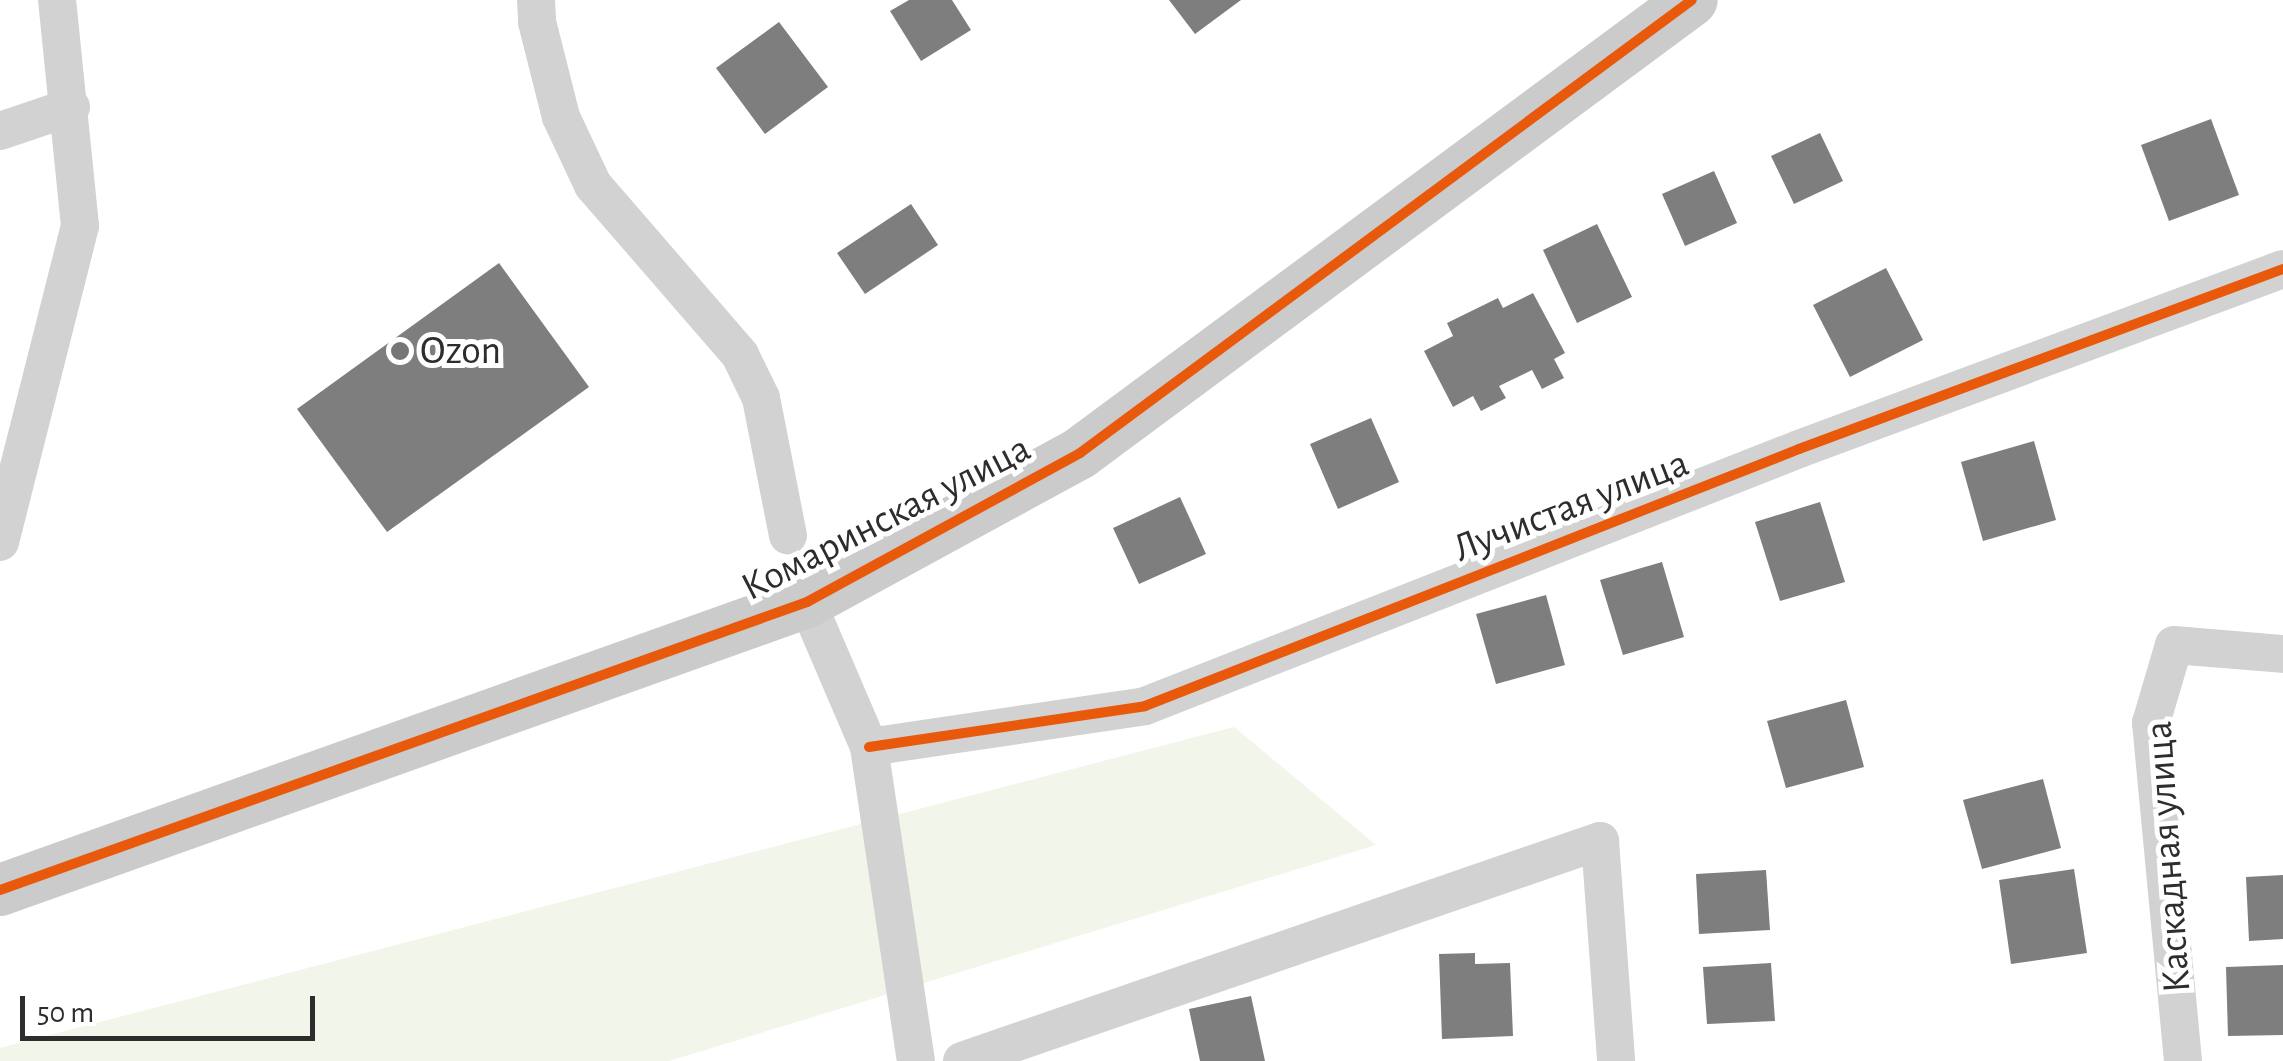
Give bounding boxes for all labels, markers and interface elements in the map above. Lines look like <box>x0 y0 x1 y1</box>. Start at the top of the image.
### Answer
place label: Ozon <box>420 327 501 375</box>
marker: Ozon <box>389 340 411 362</box>
street label: Комаринская улица <box>733 424 1039 612</box>
street label: Лучистая улица <box>1447 439 1695 573</box>
street label: Каскадная улица <box>2135 719 2201 995</box>
scale bar <box>25 976 320 1038</box>
text: 50 m <box>37 998 94 1028</box>

